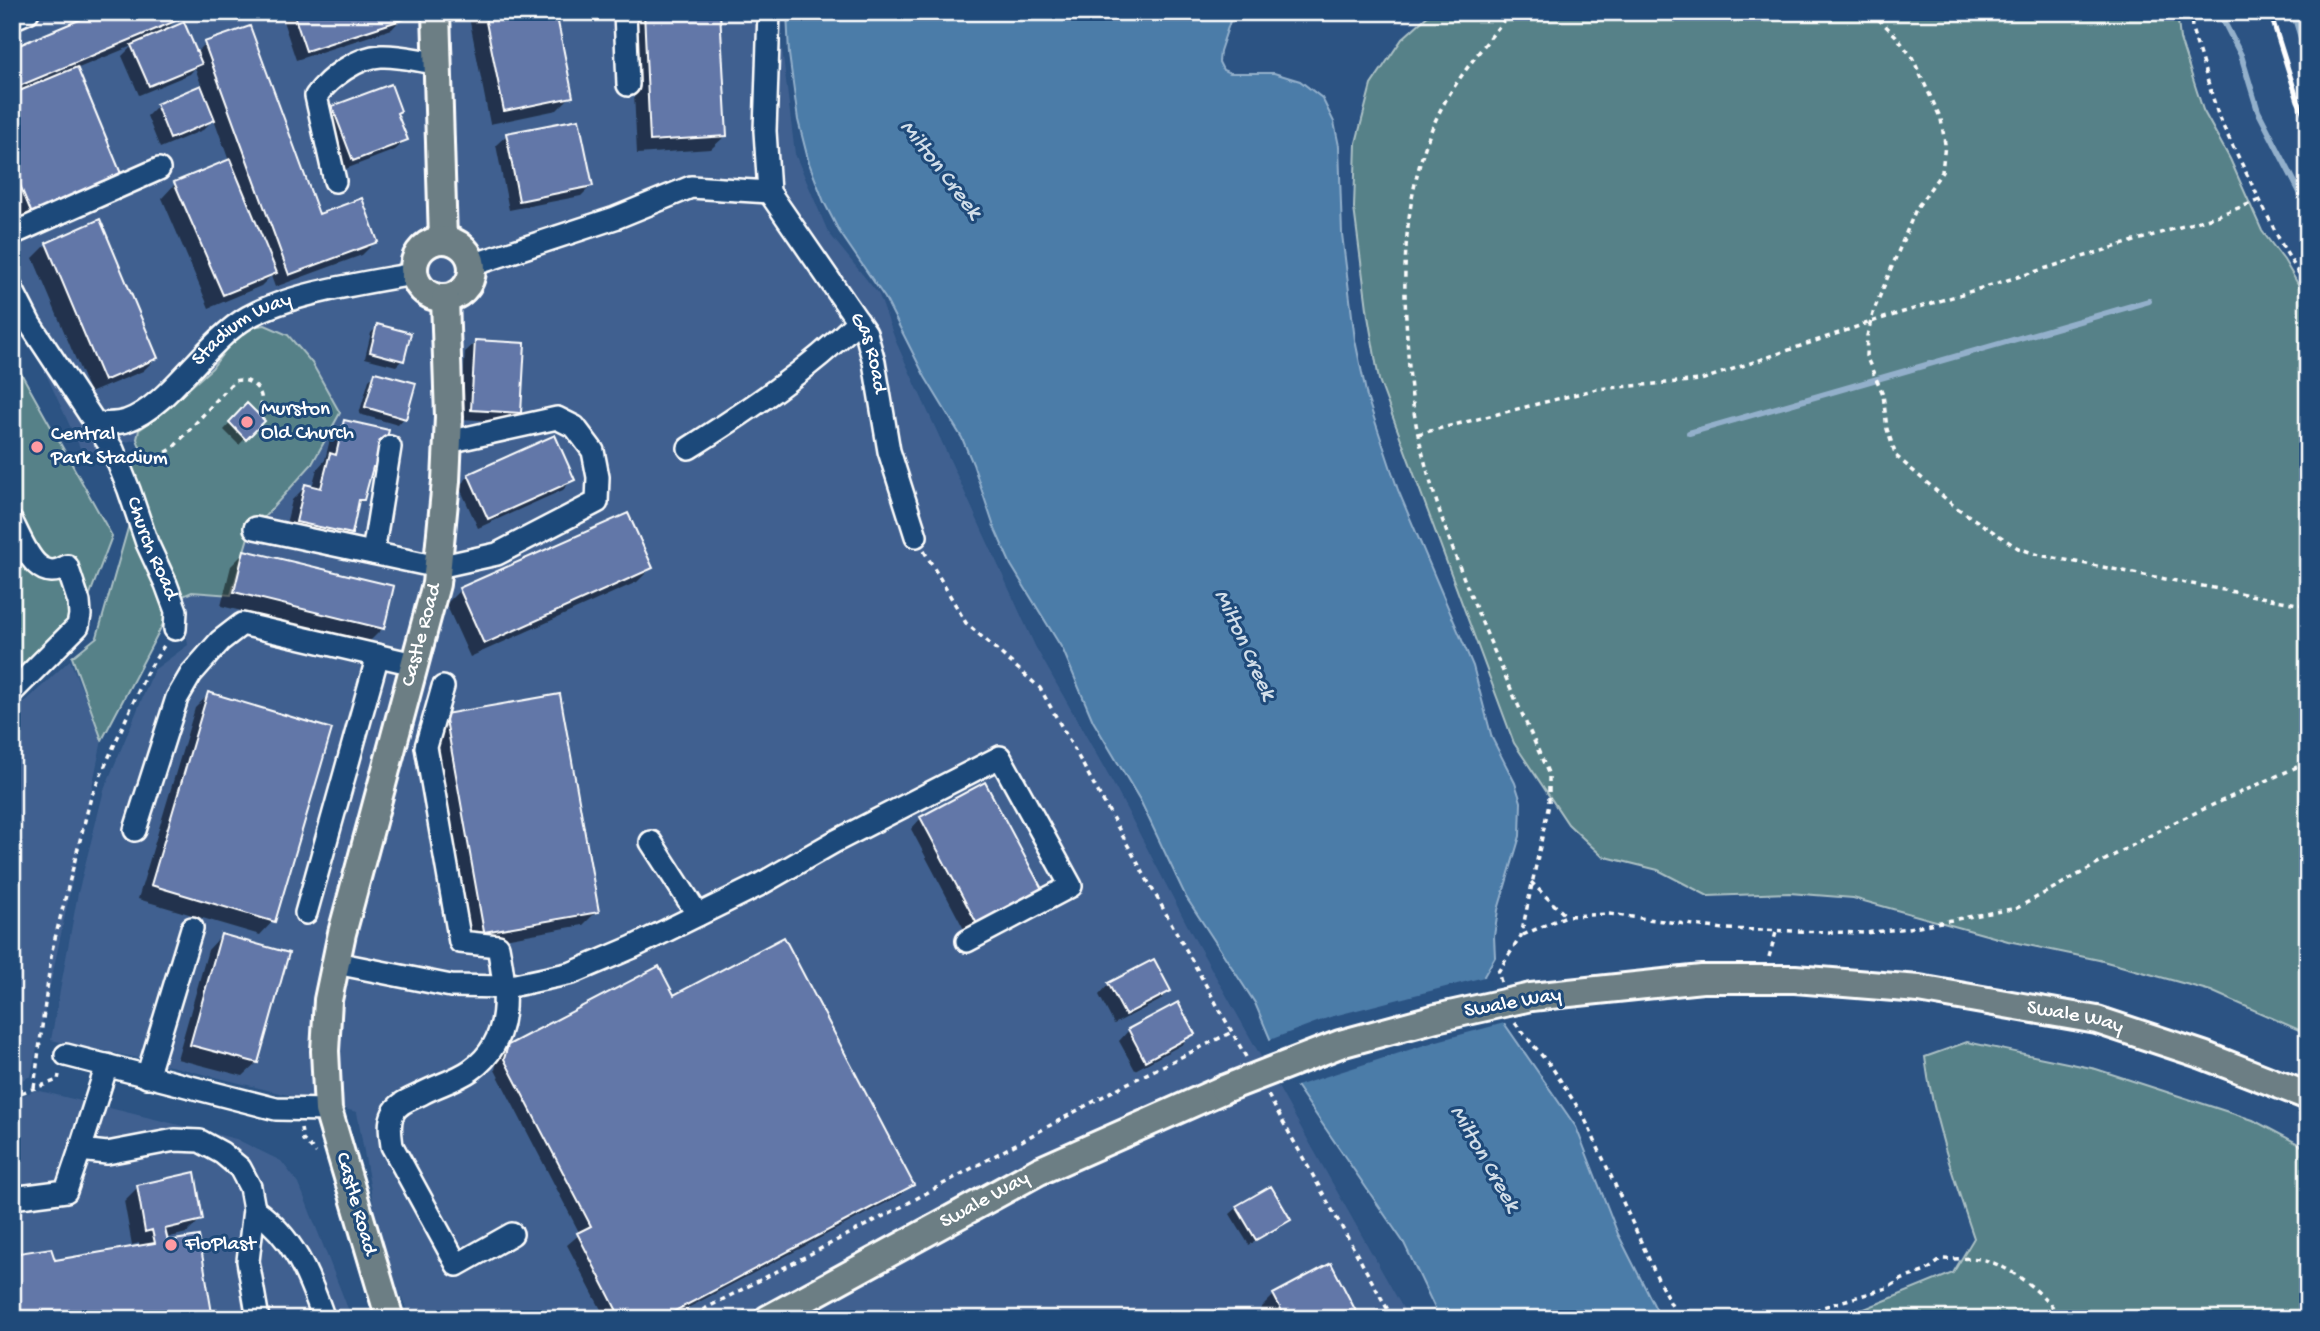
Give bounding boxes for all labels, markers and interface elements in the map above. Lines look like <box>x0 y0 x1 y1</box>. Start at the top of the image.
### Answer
water label: Milton Creek <box>893 115 989 227</box>
street label: Stadium Way <box>187 288 295 372</box>
street label: Gas Road <box>843 308 892 397</box>
place label: Murston Old Church <box>261 398 354 447</box>
marker: Murston Old Church <box>239 414 255 430</box>
place label: Central Park Stadium <box>50 423 168 472</box>
marker: Central Park Stadium <box>29 439 45 455</box>
street label: Church Road <box>120 494 184 605</box>
street label: Castle Road <box>396 579 448 690</box>
water label: Milton Creek <box>1207 586 1282 707</box>
street label: Swale Way <box>1463 983 1563 1025</box>
street label: Swale Way <box>2025 995 2127 1040</box>
water label: Milton Creek <box>1443 1101 1527 1219</box>
street label: Castle Road <box>328 1150 382 1260</box>
street label: Swale Way <box>936 1166 1034 1235</box>
place label: FloPlast <box>184 1233 258 1258</box>
marker: FloPlast <box>163 1237 179 1253</box>

